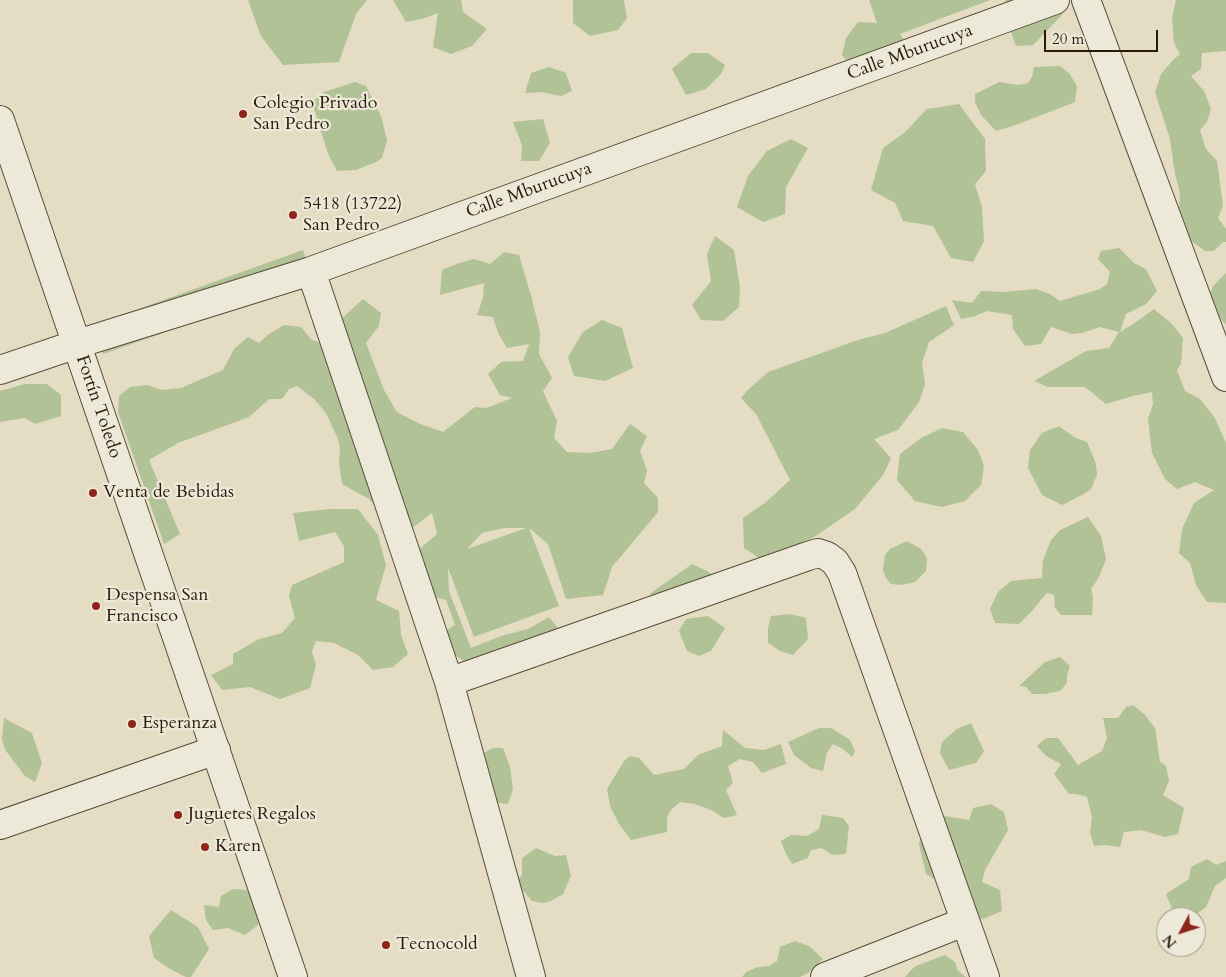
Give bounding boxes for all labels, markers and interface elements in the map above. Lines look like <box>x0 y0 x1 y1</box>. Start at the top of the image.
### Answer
street label: Calle Mburucuya <box>844 20 976 86</box>
scale bar <box>1046 20 1160 52</box>
text: 20 m <box>1052 29 1084 49</box>
place label: Colegio Privado San Pedro <box>253 93 377 136</box>
marker: Colegio Privado San Pedro <box>237 108 249 120</box>
street label: Calle Mburucuya <box>463 158 595 224</box>
place label: 5418 (13722) San Pedro <box>303 194 402 236</box>
marker: 5418 (13722) San Pedro <box>287 209 299 221</box>
street label: Fortín Toledo <box>70 353 126 461</box>
place label: Venta de Bebidas <box>103 482 234 504</box>
marker: Venta de Bebidas <box>87 487 99 499</box>
place label: Despensa San Francisco <box>106 585 208 628</box>
marker: Despensa San Francisco <box>90 600 102 612</box>
place label: Esperanza <box>142 713 217 735</box>
marker: Esperanza <box>126 718 138 730</box>
place label: Juguetes Regalos <box>188 804 316 826</box>
marker: Juguetes Regalos <box>172 809 184 821</box>
place label: Karen <box>215 836 261 858</box>
marker: Karen <box>199 841 211 853</box>
north arrow <box>1156 907 1206 957</box>
text: N <box>1159 931 1181 952</box>
place label: Tecnocold <box>396 934 478 956</box>
marker: Tecnocold <box>380 939 392 951</box>

